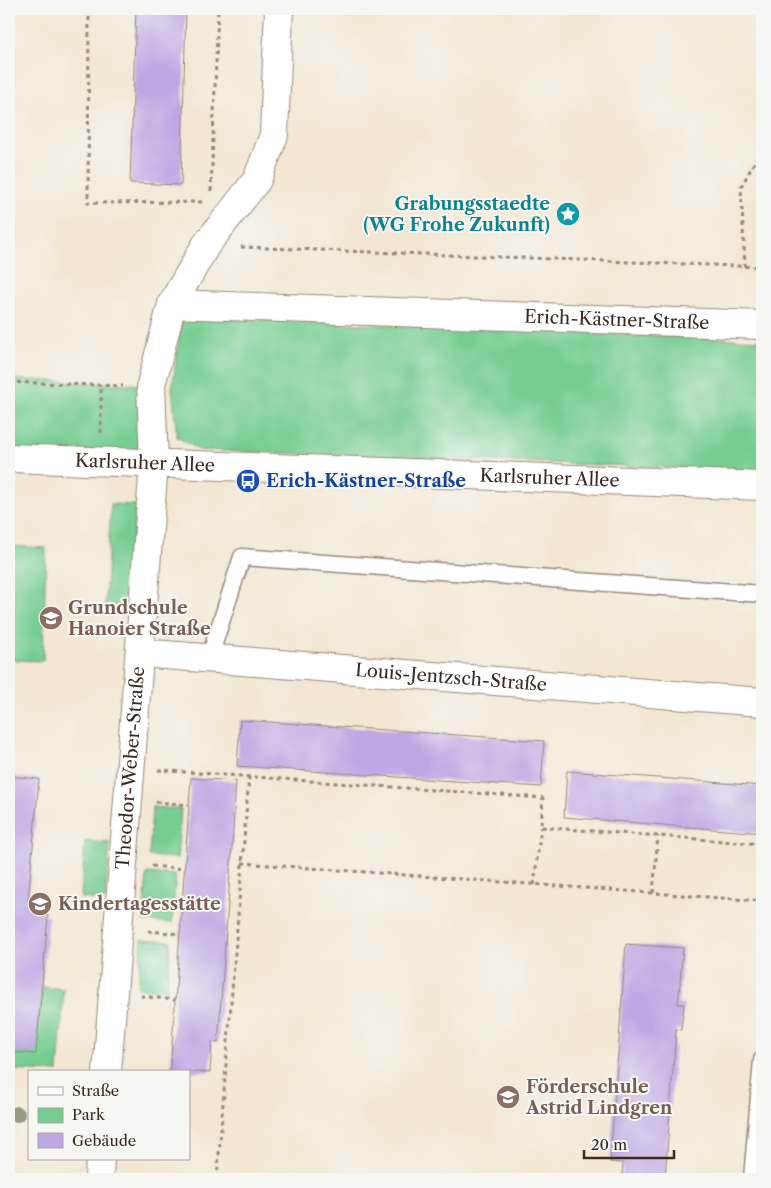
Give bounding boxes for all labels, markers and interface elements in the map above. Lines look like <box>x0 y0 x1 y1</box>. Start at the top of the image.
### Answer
place label: Grabungsstaedte (WG Frohe Zukunft) <box>363 193 550 236</box>
place icon: Grabungsstaedte (WG Frohe Zukunft) <box>555 201 581 227</box>
street label: Erich-Kästner-Straße <box>524 306 710 334</box>
street label: Karlsruher Allee <box>75 449 215 477</box>
street label: Karlsruher Allee <box>479 465 620 492</box>
bus stop icon: Erich-Kästner-Straße <box>235 468 261 494</box>
place label: Erich-Kästner-Straße <box>266 470 466 492</box>
place label: Grundschule Hanoier Straße <box>68 597 211 640</box>
school or university icon: Grundschule Hanoier Straße <box>38 605 64 631</box>
street label: Louis-Jentzsch-Straße <box>354 659 548 696</box>
street label: Theodor-Weber-Straße <box>112 666 149 870</box>
school or university icon: Kindertagesstätte <box>27 891 53 917</box>
place label: Kindertagesstätte <box>58 893 221 915</box>
legend <box>28 1070 190 1160</box>
place label: Förderschule Astrid Lindgren <box>525 1076 673 1119</box>
text: Straße <box>72 1081 119 1100</box>
school or university icon: Förderschule Astrid Lindgren <box>495 1084 521 1110</box>
text: Park <box>72 1105 106 1124</box>
scale bar <box>584 1128 674 1160</box>
text: Gebäude <box>72 1131 136 1150</box>
text: 20 m <box>591 1135 627 1154</box>

